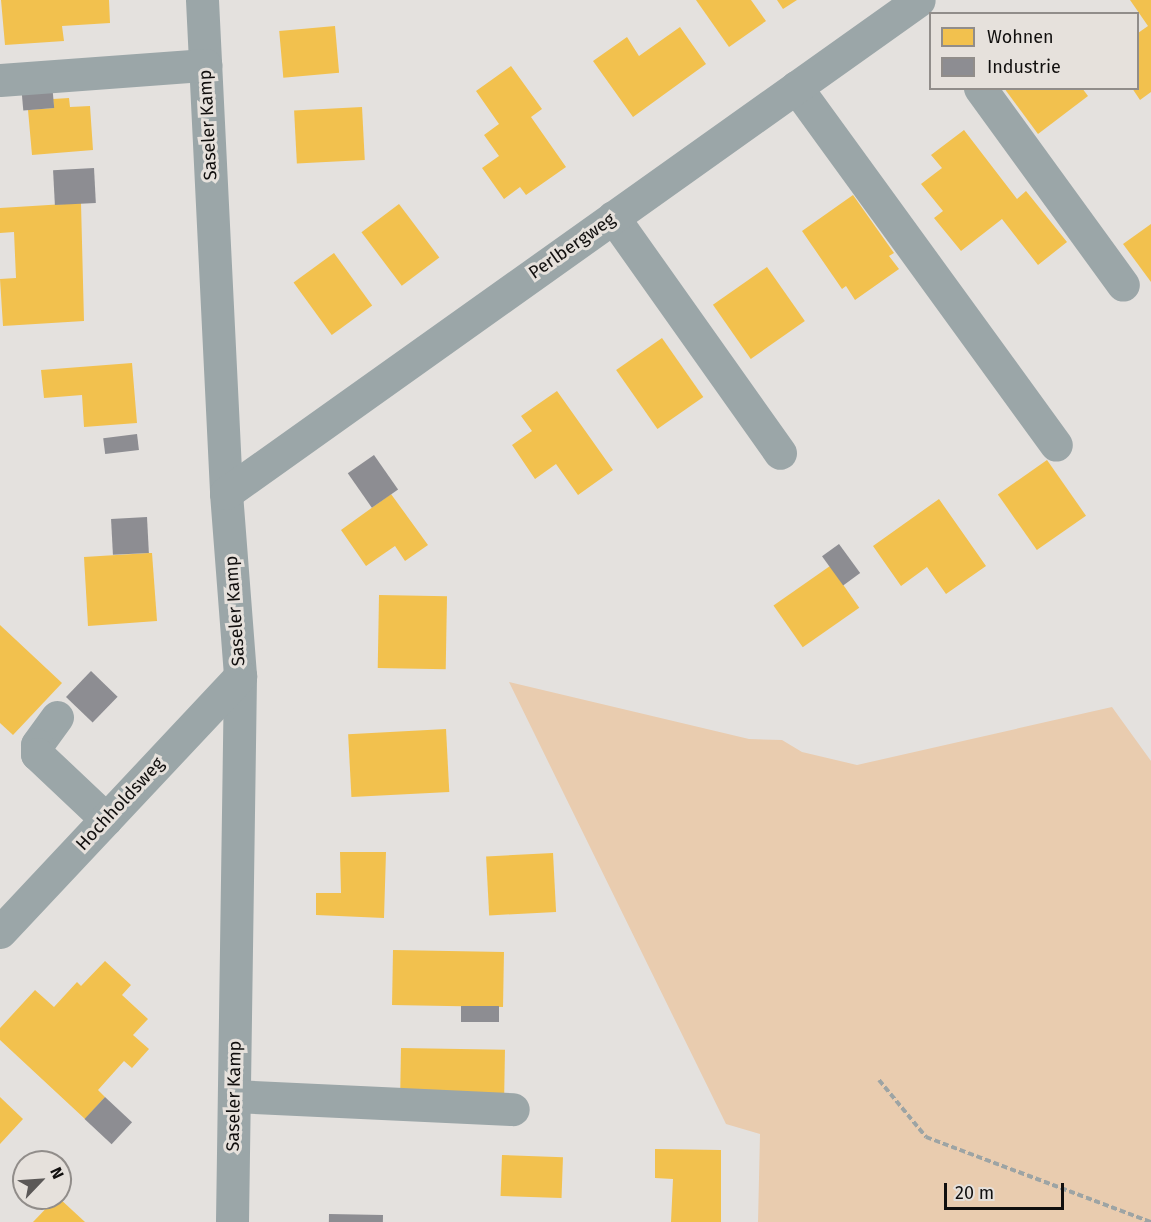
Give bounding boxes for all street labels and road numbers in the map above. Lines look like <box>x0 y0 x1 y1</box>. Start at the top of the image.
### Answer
street label: Saseler Kamp <box>194 69 222 181</box>
street label: Perlbergweg <box>525 208 619 284</box>
street label: Saseler Kamp <box>220 555 250 667</box>
street label: Hochholdsweg <box>71 753 169 855</box>
street label: Saseler Kamp <box>222 1040 246 1152</box>

